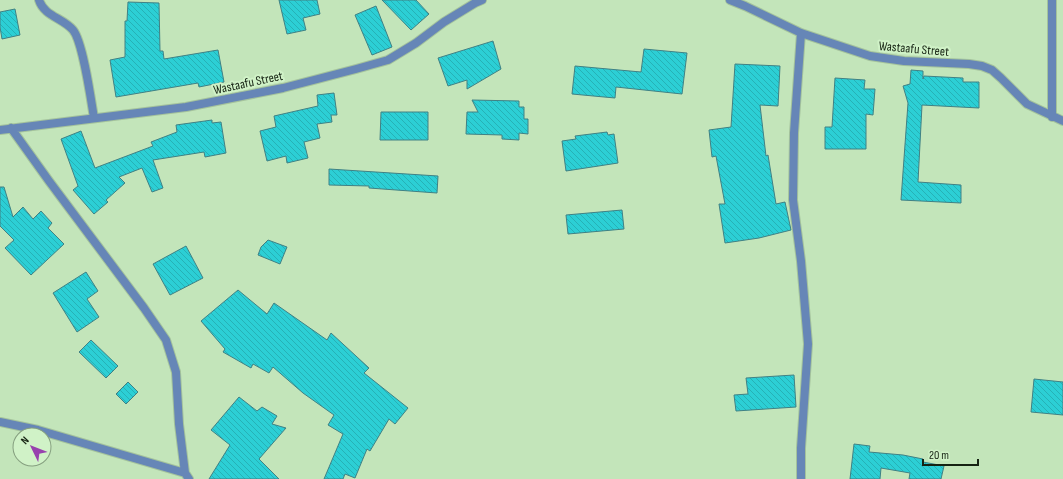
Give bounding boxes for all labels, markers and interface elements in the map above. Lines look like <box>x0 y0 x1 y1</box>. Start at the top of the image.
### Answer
street label: Wastaafu Street <box>878 38 950 60</box>
street label: Wastaafu Street <box>212 68 284 98</box>
north arrow <box>12 427 52 467</box>
text: N <box>18 434 32 447</box>
scale bar <box>923 441 978 467</box>
text: 20 m <box>929 448 949 463</box>

